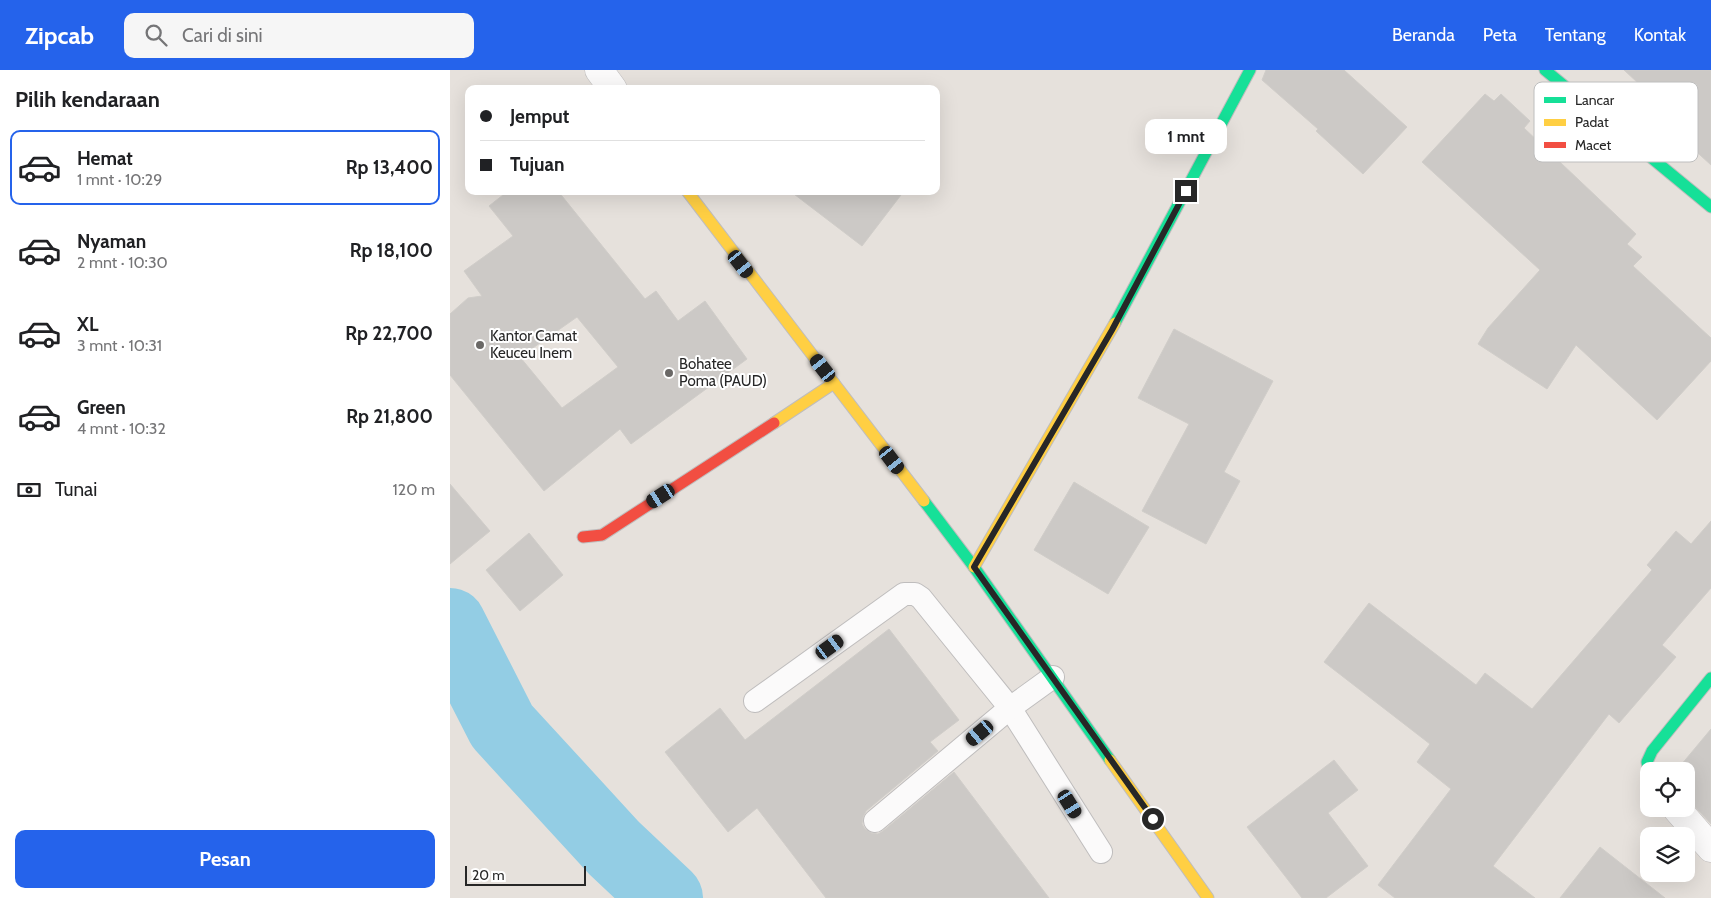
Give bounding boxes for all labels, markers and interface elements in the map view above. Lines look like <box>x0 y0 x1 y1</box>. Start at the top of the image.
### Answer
search box <box>124 13 474 58</box>
text: Zipcab <box>25 21 94 50</box>
icon: search <box>142 21 170 49</box>
text: Cari di sini <box>182 24 263 47</box>
text: Beranda <box>1392 24 1455 46</box>
text: Peta <box>1483 24 1517 46</box>
text: Tentang <box>1545 24 1606 46</box>
text: Kontak <box>1634 24 1686 46</box>
legend <box>1534 82 1698 162</box>
text: Pilih kendaraan <box>15 86 160 113</box>
text: Lancar <box>1575 91 1615 109</box>
text: Jemput <box>510 105 569 128</box>
text: Padat <box>1575 113 1609 131</box>
callout: 1 mnt <box>1145 118 1227 154</box>
text: 1 mnt <box>1167 127 1205 146</box>
text: Macet <box>1575 136 1611 154</box>
icon: car <box>17 145 62 190</box>
text: Hemat <box>77 147 133 170</box>
text: Tujuan <box>510 153 564 176</box>
text: Rp 13,400 <box>346 156 433 179</box>
text: 1 mnt · 10:29 <box>77 170 162 189</box>
route end <box>1175 180 1197 202</box>
icon: car <box>17 228 62 273</box>
text: Nyaman <box>77 230 146 253</box>
text: Rp 18,100 <box>350 239 433 262</box>
car <box>725 248 756 280</box>
text: 2 mnt · 10:30 <box>77 253 168 272</box>
icon: car <box>17 311 62 356</box>
text: XL <box>77 313 98 336</box>
text: Rp 22,700 <box>345 322 433 345</box>
place label: Kantor Camat Keuceu Inem <box>490 327 577 362</box>
text: 3 mnt · 10:31 <box>77 336 162 355</box>
marker: Kantor Camat Keuceu Inem <box>474 339 486 351</box>
car <box>807 352 838 384</box>
place label: Bohatee Poma (PAUD) <box>679 355 767 390</box>
marker: Bohatee Poma (PAUD) <box>663 367 675 379</box>
icon: car <box>17 394 62 439</box>
text: Green <box>77 396 126 419</box>
text: Rp 21,800 <box>346 405 433 428</box>
text: 4 mnt · 10:32 <box>77 419 166 438</box>
car <box>876 444 907 476</box>
icon: cash <box>15 476 43 504</box>
text: Tunai <box>55 478 97 501</box>
text: 120 m <box>393 480 435 499</box>
car <box>644 482 677 510</box>
car <box>813 632 846 662</box>
car <box>963 718 996 748</box>
map controls <box>1640 762 1695 882</box>
button: locate <box>1640 762 1695 817</box>
car <box>1055 787 1084 821</box>
route start <box>1142 808 1164 830</box>
button: layers <box>1640 827 1695 882</box>
button: Pesan <box>15 830 435 888</box>
scale bar <box>465 863 586 886</box>
text: 20 m <box>472 866 505 884</box>

